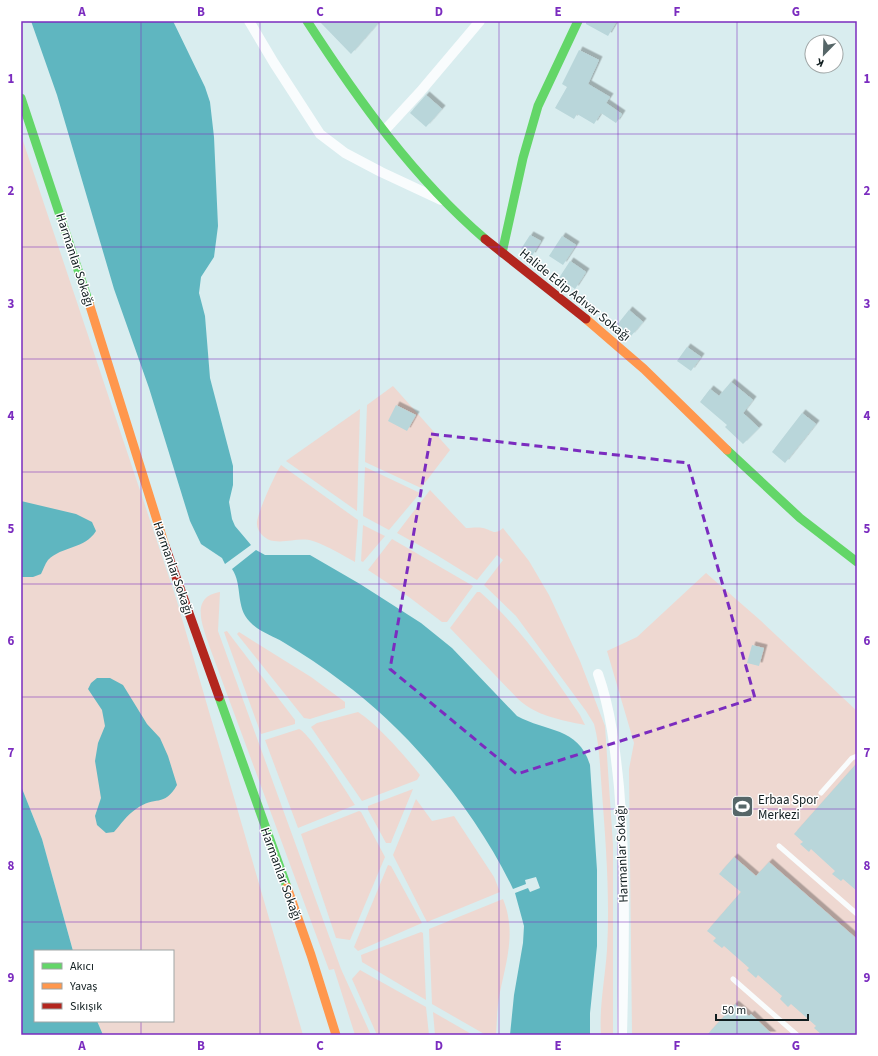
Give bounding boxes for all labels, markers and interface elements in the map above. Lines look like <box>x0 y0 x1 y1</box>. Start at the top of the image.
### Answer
text: A <box>77 3 86 21</box>
text: B <box>197 3 205 21</box>
text: C <box>316 3 324 21</box>
text: D <box>435 3 443 21</box>
text: E <box>554 3 562 21</box>
text: F <box>674 3 681 21</box>
text: G <box>792 3 800 21</box>
north arrow <box>804 34 844 74</box>
text: K <box>814 54 826 71</box>
text: 1 <box>8 70 15 88</box>
text: 1 <box>864 70 871 88</box>
text: 2 <box>8 182 15 200</box>
text: 2 <box>864 182 871 200</box>
street label: Harmanlar Sokağı <box>51 211 99 309</box>
street label: Halide Edip Adıvar Sokağı <box>516 244 634 346</box>
text: 3 <box>8 295 15 313</box>
text: 3 <box>864 295 871 313</box>
text: 4 <box>8 407 15 425</box>
text: 4 <box>864 407 871 425</box>
street label: Harmanlar Sokağı <box>149 519 197 617</box>
text: 5 <box>8 520 15 538</box>
text: 5 <box>864 520 871 538</box>
text: 6 <box>8 632 15 650</box>
text: 6 <box>864 632 871 650</box>
text: 7 <box>8 744 15 762</box>
text: 7 <box>864 744 871 762</box>
place label: Erbaa Spor Merkezi <box>758 791 818 824</box>
sports icon: Erbaa Spor Merkezi <box>730 794 756 820</box>
street label: Harmanlar Sokağı <box>611 805 633 903</box>
street label: Harmanlar Sokağı <box>256 825 306 923</box>
text: 8 <box>8 857 15 875</box>
text: 8 <box>864 857 871 875</box>
legend <box>34 950 174 1022</box>
text: Akıcı <box>70 958 94 975</box>
text: 9 <box>8 969 15 987</box>
text: 9 <box>864 969 871 987</box>
text: Yavaş <box>69 978 97 995</box>
scale bar <box>716 996 808 1022</box>
text: Sıkışık <box>70 998 102 1015</box>
text: 50 m <box>722 1002 746 1019</box>
text: A <box>77 1037 86 1055</box>
text: B <box>197 1037 205 1055</box>
text: C <box>316 1037 324 1055</box>
text: D <box>435 1037 443 1055</box>
text: E <box>554 1037 562 1055</box>
text: F <box>674 1037 681 1055</box>
text: G <box>792 1037 800 1055</box>

